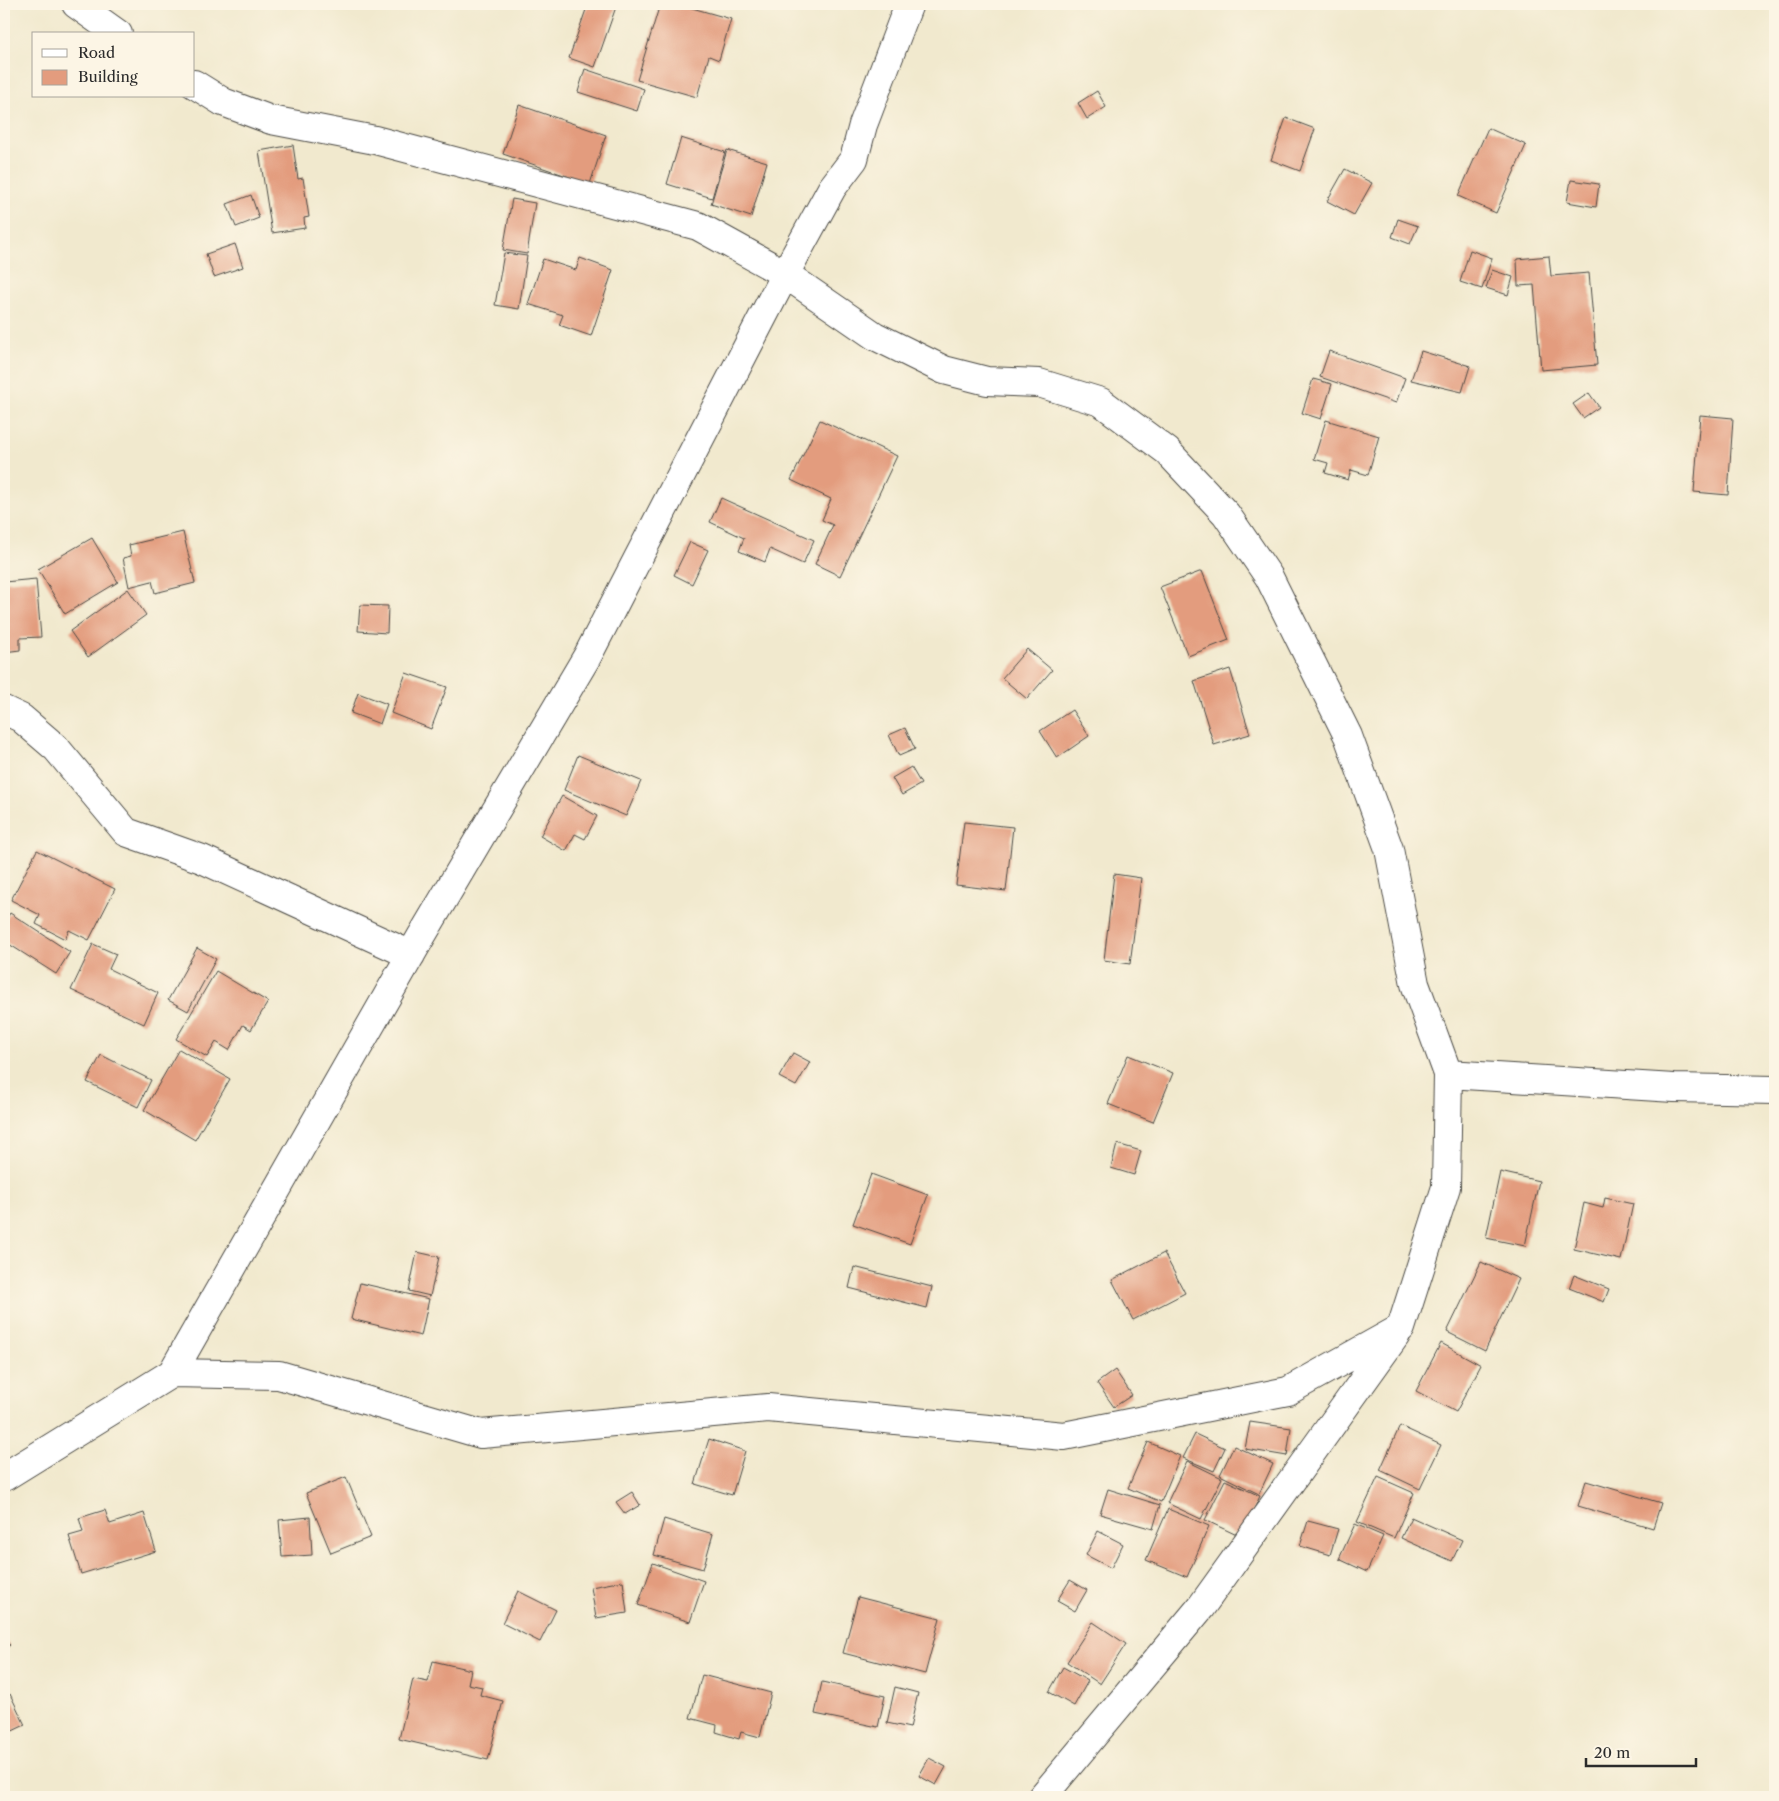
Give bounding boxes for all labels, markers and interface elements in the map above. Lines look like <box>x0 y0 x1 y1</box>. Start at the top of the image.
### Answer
legend <box>32 32 195 98</box>
text: Road <box>78 43 115 62</box>
text: Building <box>78 67 138 86</box>
scale bar <box>1586 1736 1696 1768</box>
text: 20 m <box>1594 1743 1630 1762</box>

